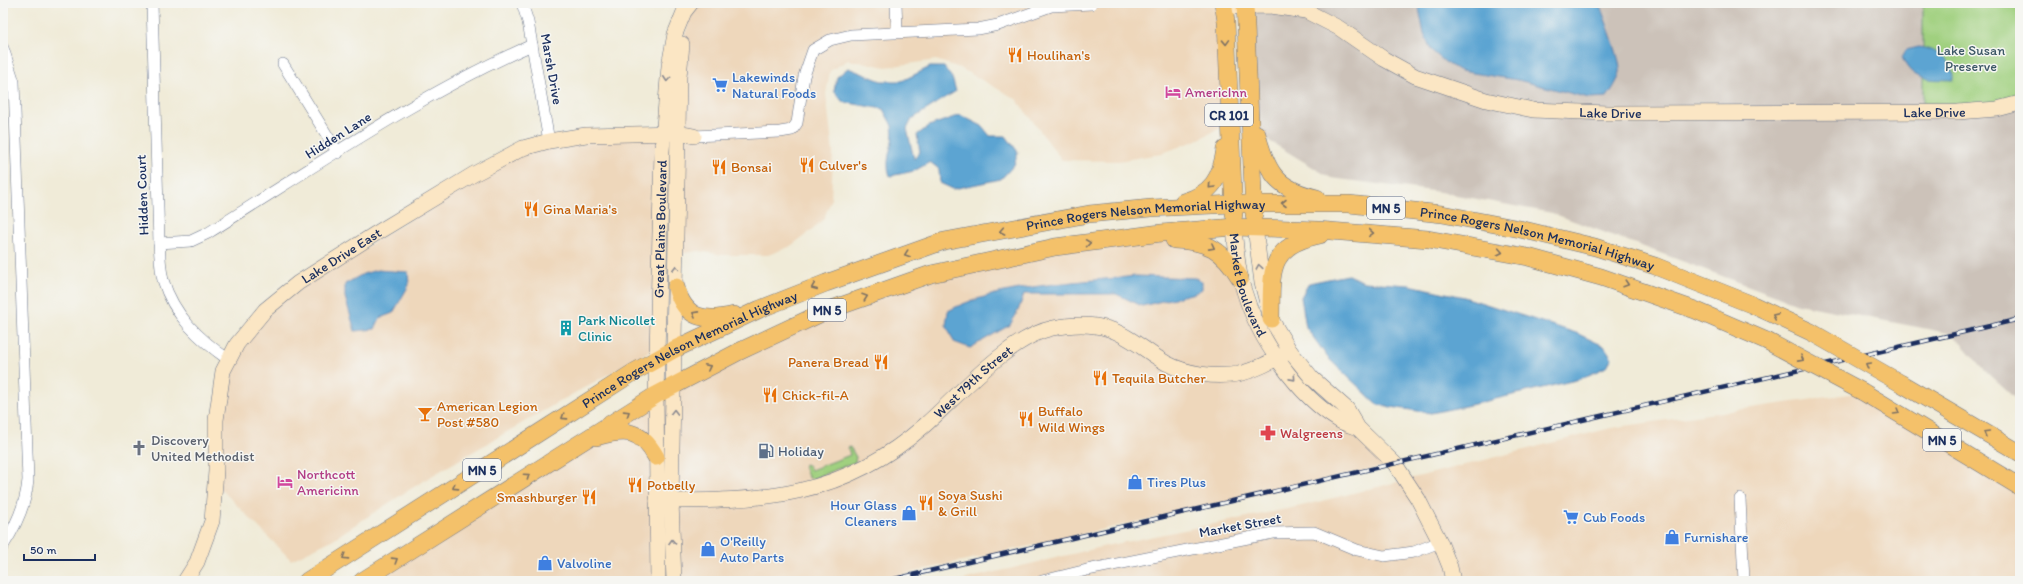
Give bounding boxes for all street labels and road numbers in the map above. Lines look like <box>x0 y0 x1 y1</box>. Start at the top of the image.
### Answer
street label: Marsh Drive <box>537 32 566 106</box>
street label: Lake Drive <box>1903 103 1967 121</box>
road number: CR 101 <box>1205 104 1253 126</box>
street label: Lake Drive <box>1579 104 1642 122</box>
street label: Hidden Lane <box>302 108 375 163</box>
street label: Hidden Court <box>133 154 152 236</box>
street label: Great Plains Boulevard <box>650 159 671 298</box>
street label: Prince Rogers Nelson Memorial Highway <box>1025 196 1266 235</box>
road number: MN 5 <box>1367 197 1405 219</box>
street label: Prince Rogers Nelson Memorial Highway <box>1419 204 1657 274</box>
street label: Lake Drive East <box>298 224 384 288</box>
street label: Market Boulevard <box>1226 232 1270 340</box>
street label: Prince Rogers Nelson Memorial Highway <box>579 287 800 412</box>
road number: MN 5 <box>808 299 846 321</box>
street label: West 79th Street <box>930 342 1016 422</box>
road number: MN 5 <box>1923 429 1961 451</box>
road number: MN 5 <box>463 459 501 481</box>
street label: Market Street <box>1198 510 1283 541</box>

